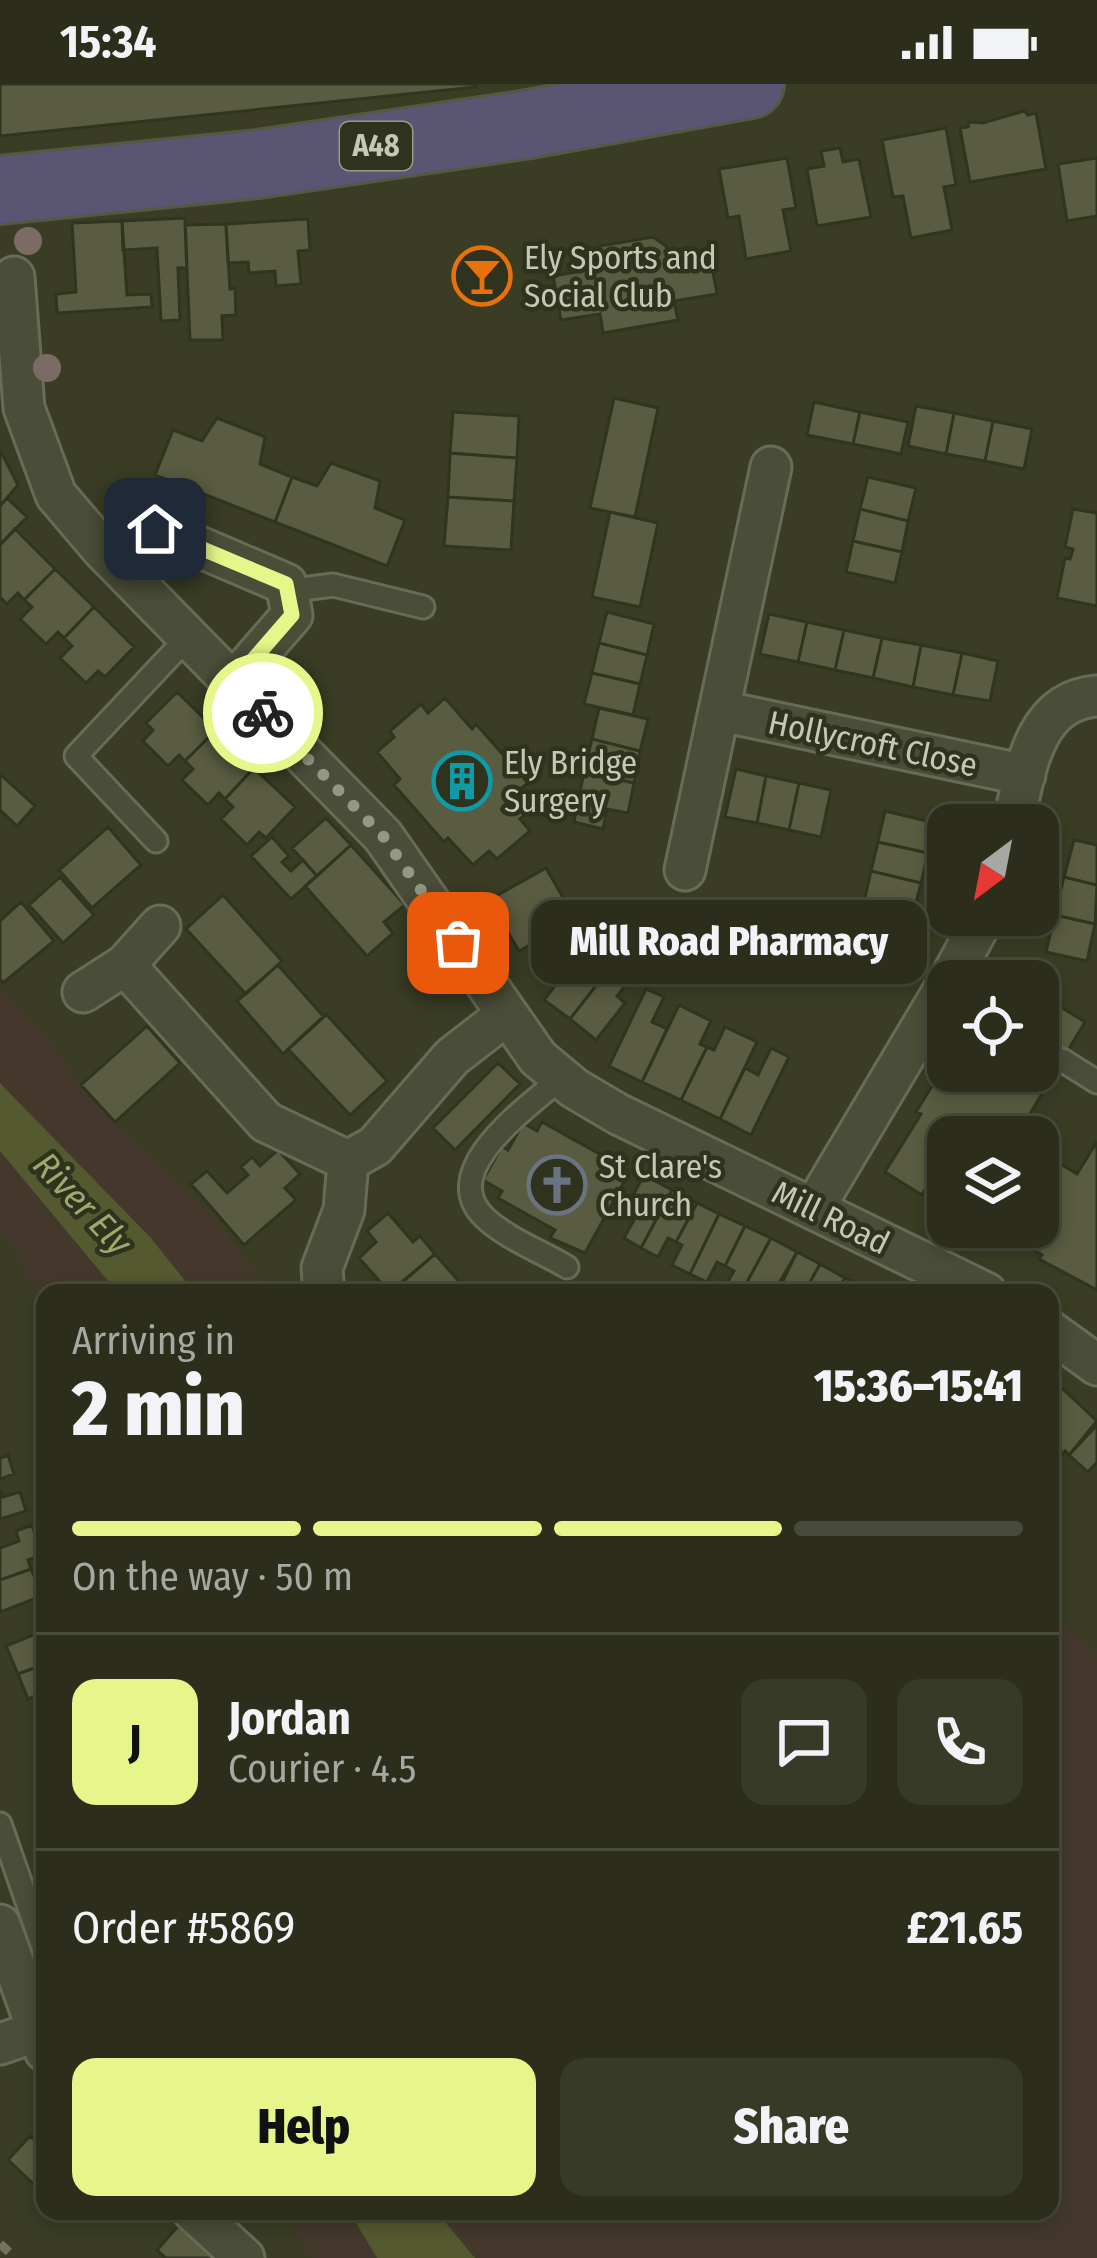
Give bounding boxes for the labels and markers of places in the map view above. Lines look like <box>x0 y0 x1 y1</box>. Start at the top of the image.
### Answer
place label: Ely Sports and Social Club <box>524 238 717 316</box>
bar icon: Ely Sports and Social Club <box>451 245 513 307</box>
pin <box>104 478 206 580</box>
place label: Ely Bridge Surgery <box>504 743 637 821</box>
building icon: Ely Bridge Surgery <box>431 750 493 812</box>
pin <box>407 892 509 994</box>
callout: Mill Road Pharmacy <box>530 901 926 985</box>
place label: St Clare's Church <box>599 1147 722 1225</box>
church icon: St Clare's Church <box>526 1154 588 1216</box>

